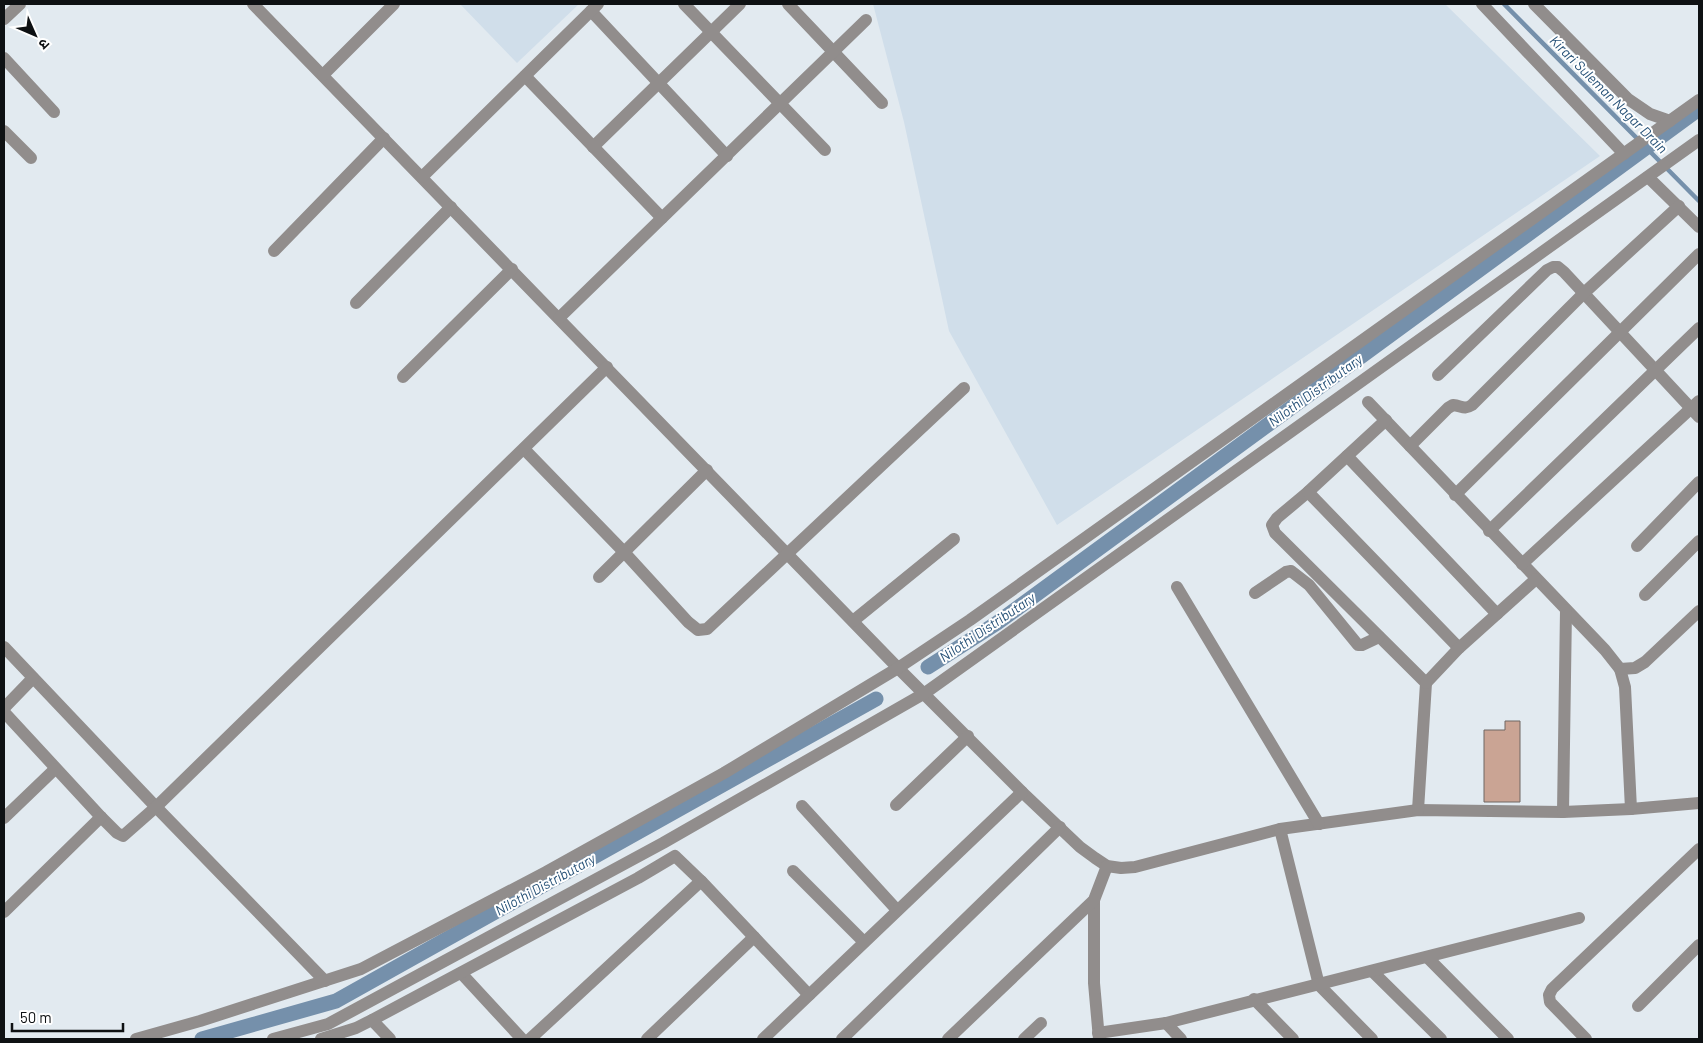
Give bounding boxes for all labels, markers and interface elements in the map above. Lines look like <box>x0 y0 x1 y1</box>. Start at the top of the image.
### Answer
north arrow <box>10 10 60 60</box>
water label: Kirari Suleman Nagar Drain <box>1547 32 1671 156</box>
text: उ <box>35 36 53 54</box>
water label: Nilothi Distributary <box>1265 350 1366 430</box>
water label: Nilothi Distributary <box>936 588 1039 665</box>
water label: Nilothi Distributary <box>492 849 599 919</box>
scale bar <box>12 1000 124 1032</box>
text: 50 m <box>20 1008 52 1026</box>

